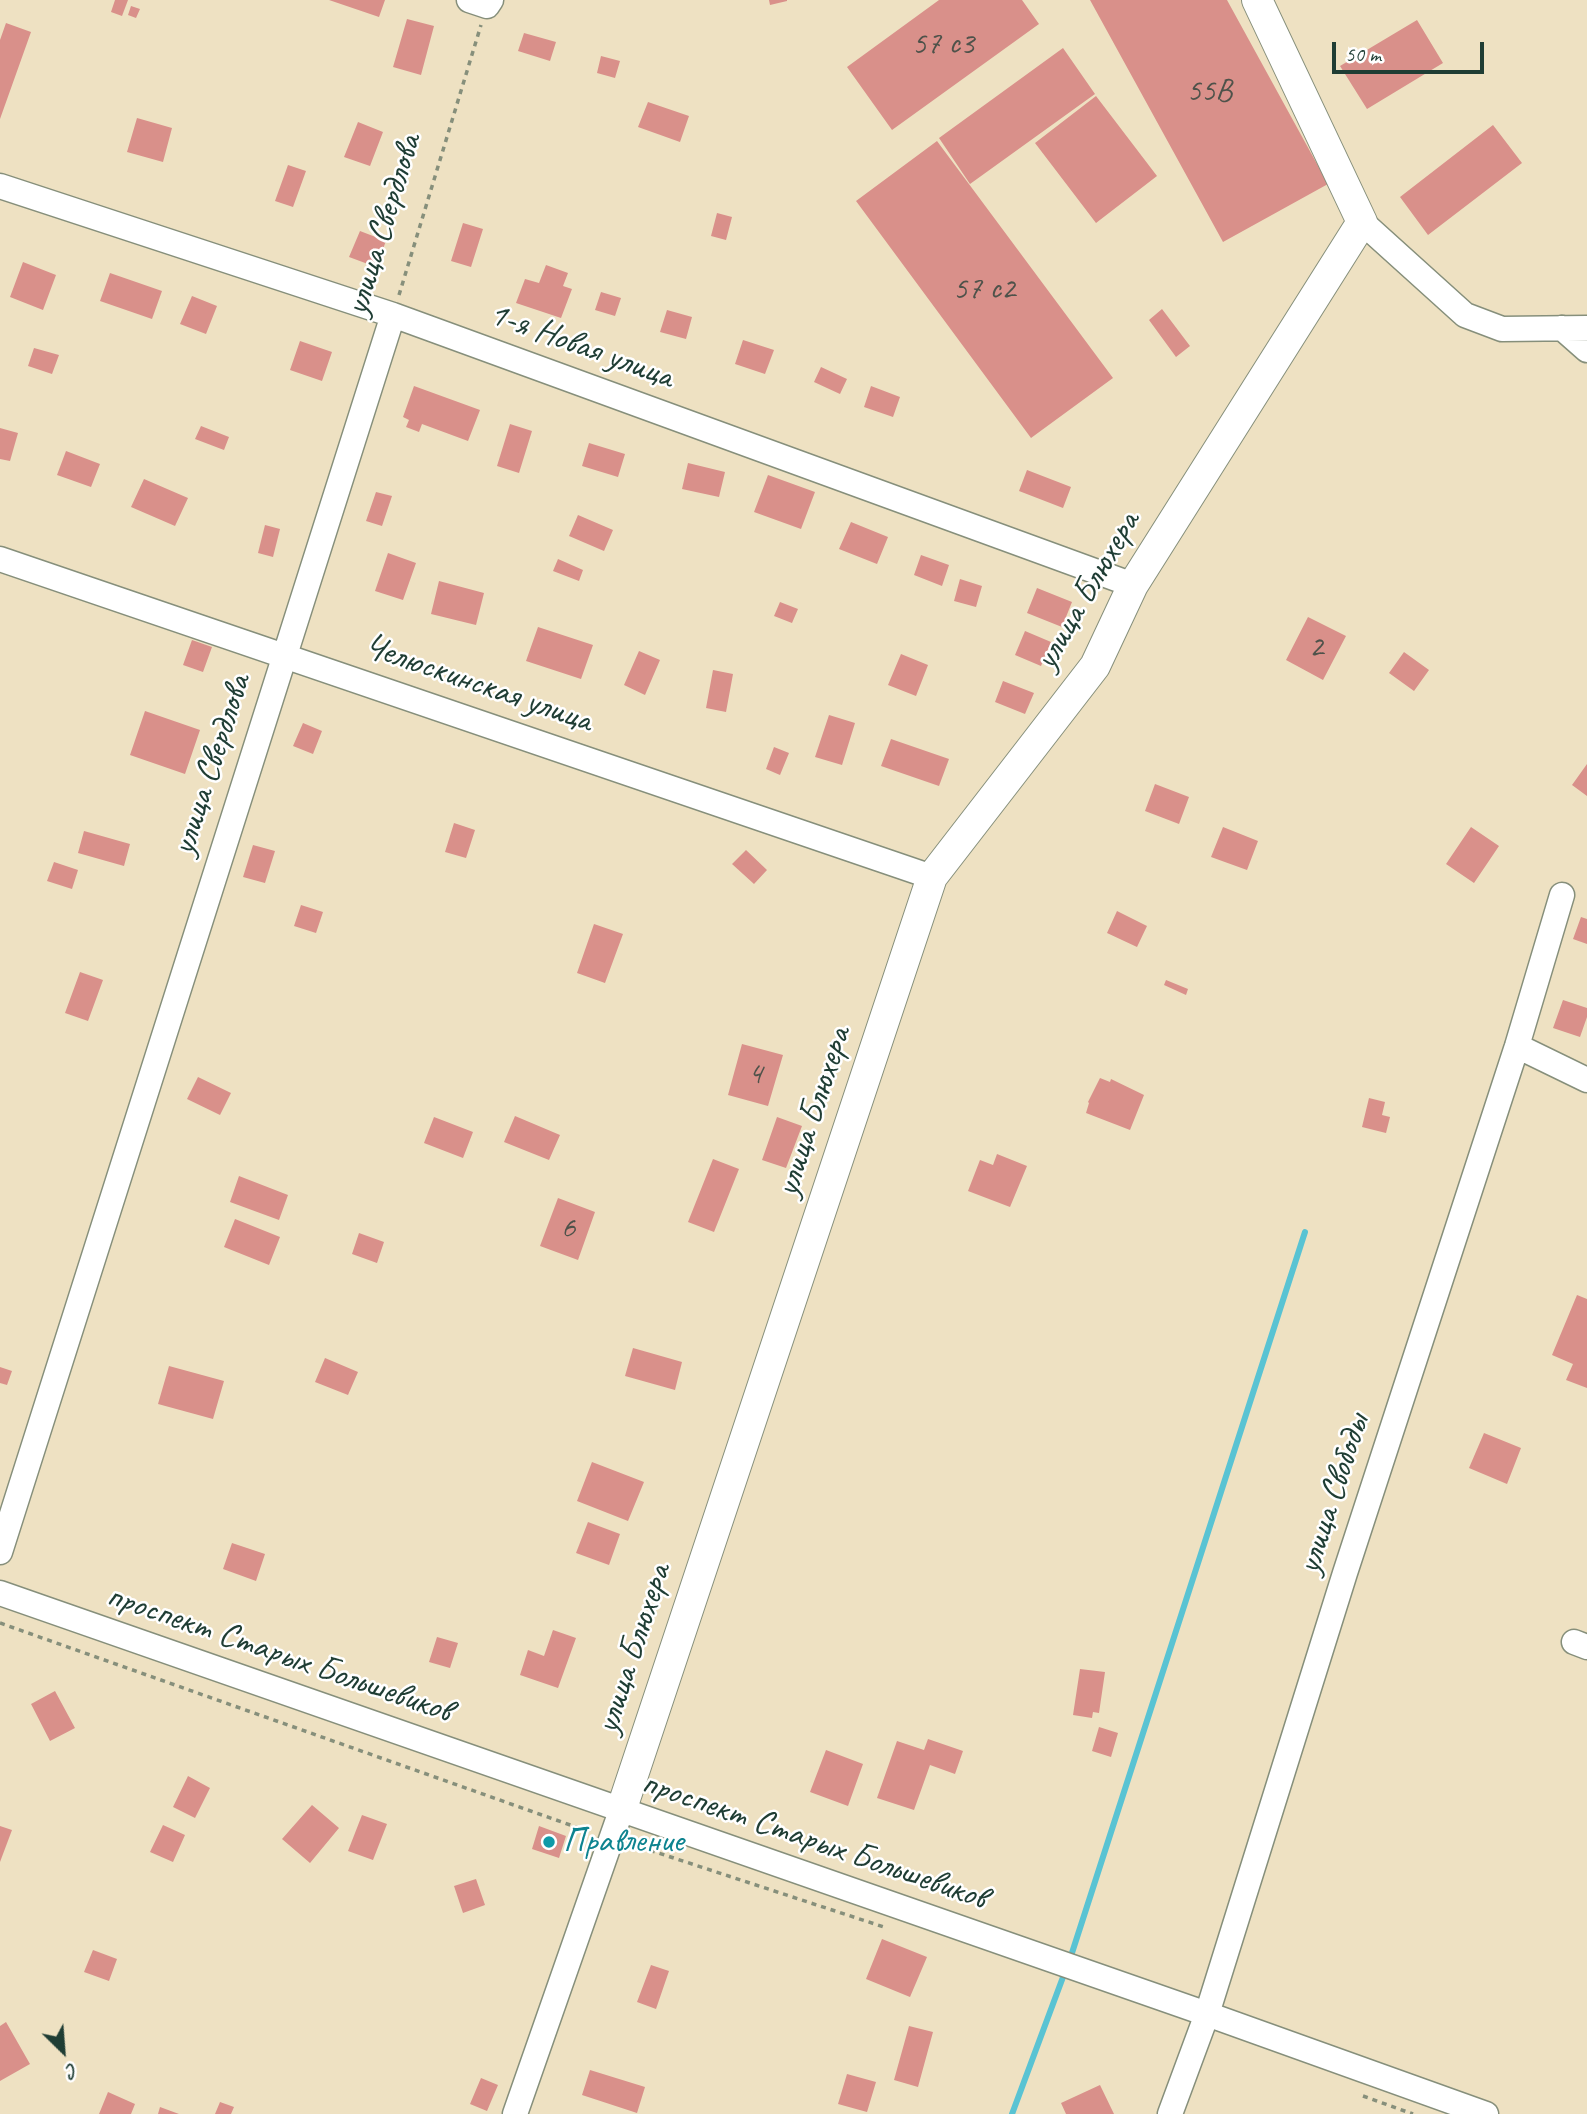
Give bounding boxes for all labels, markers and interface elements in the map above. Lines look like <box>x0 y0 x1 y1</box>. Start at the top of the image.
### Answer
house number: 57 с3 <box>912 26 974 64</box>
scale bar <box>1335 28 1487 72</box>
text: 50 m <box>1345 41 1381 67</box>
house number: 55В <box>1186 73 1232 111</box>
street label: улица Свердлова <box>337 129 431 321</box>
house number: 57 с2 <box>953 271 1015 309</box>
street label: 1-я Новая улица <box>483 293 679 399</box>
street label: улица Блюхера <box>1026 505 1150 677</box>
street label: Челюскинская улица <box>359 625 597 743</box>
house number: 2 <box>1309 629 1323 667</box>
street label: улица Свердлова <box>163 670 261 860</box>
street label: улица Блюхера <box>767 1022 861 1202</box>
house number: 4 <box>748 1056 762 1094</box>
house number: 6 <box>561 1210 575 1248</box>
street label: улица Свободы <box>1288 1409 1380 1579</box>
street label: улица Блюхера <box>587 1559 681 1739</box>
street label: проспект Старых Большевиков <box>101 1575 457 1733</box>
street label: проспект Старых Большевиков <box>636 1762 992 1920</box>
place label: Правление <box>563 1821 684 1863</box>
marker: Правление <box>541 1834 557 1850</box>
north arrow <box>28 2016 98 2086</box>
text: С <box>63 2057 81 2083</box>

